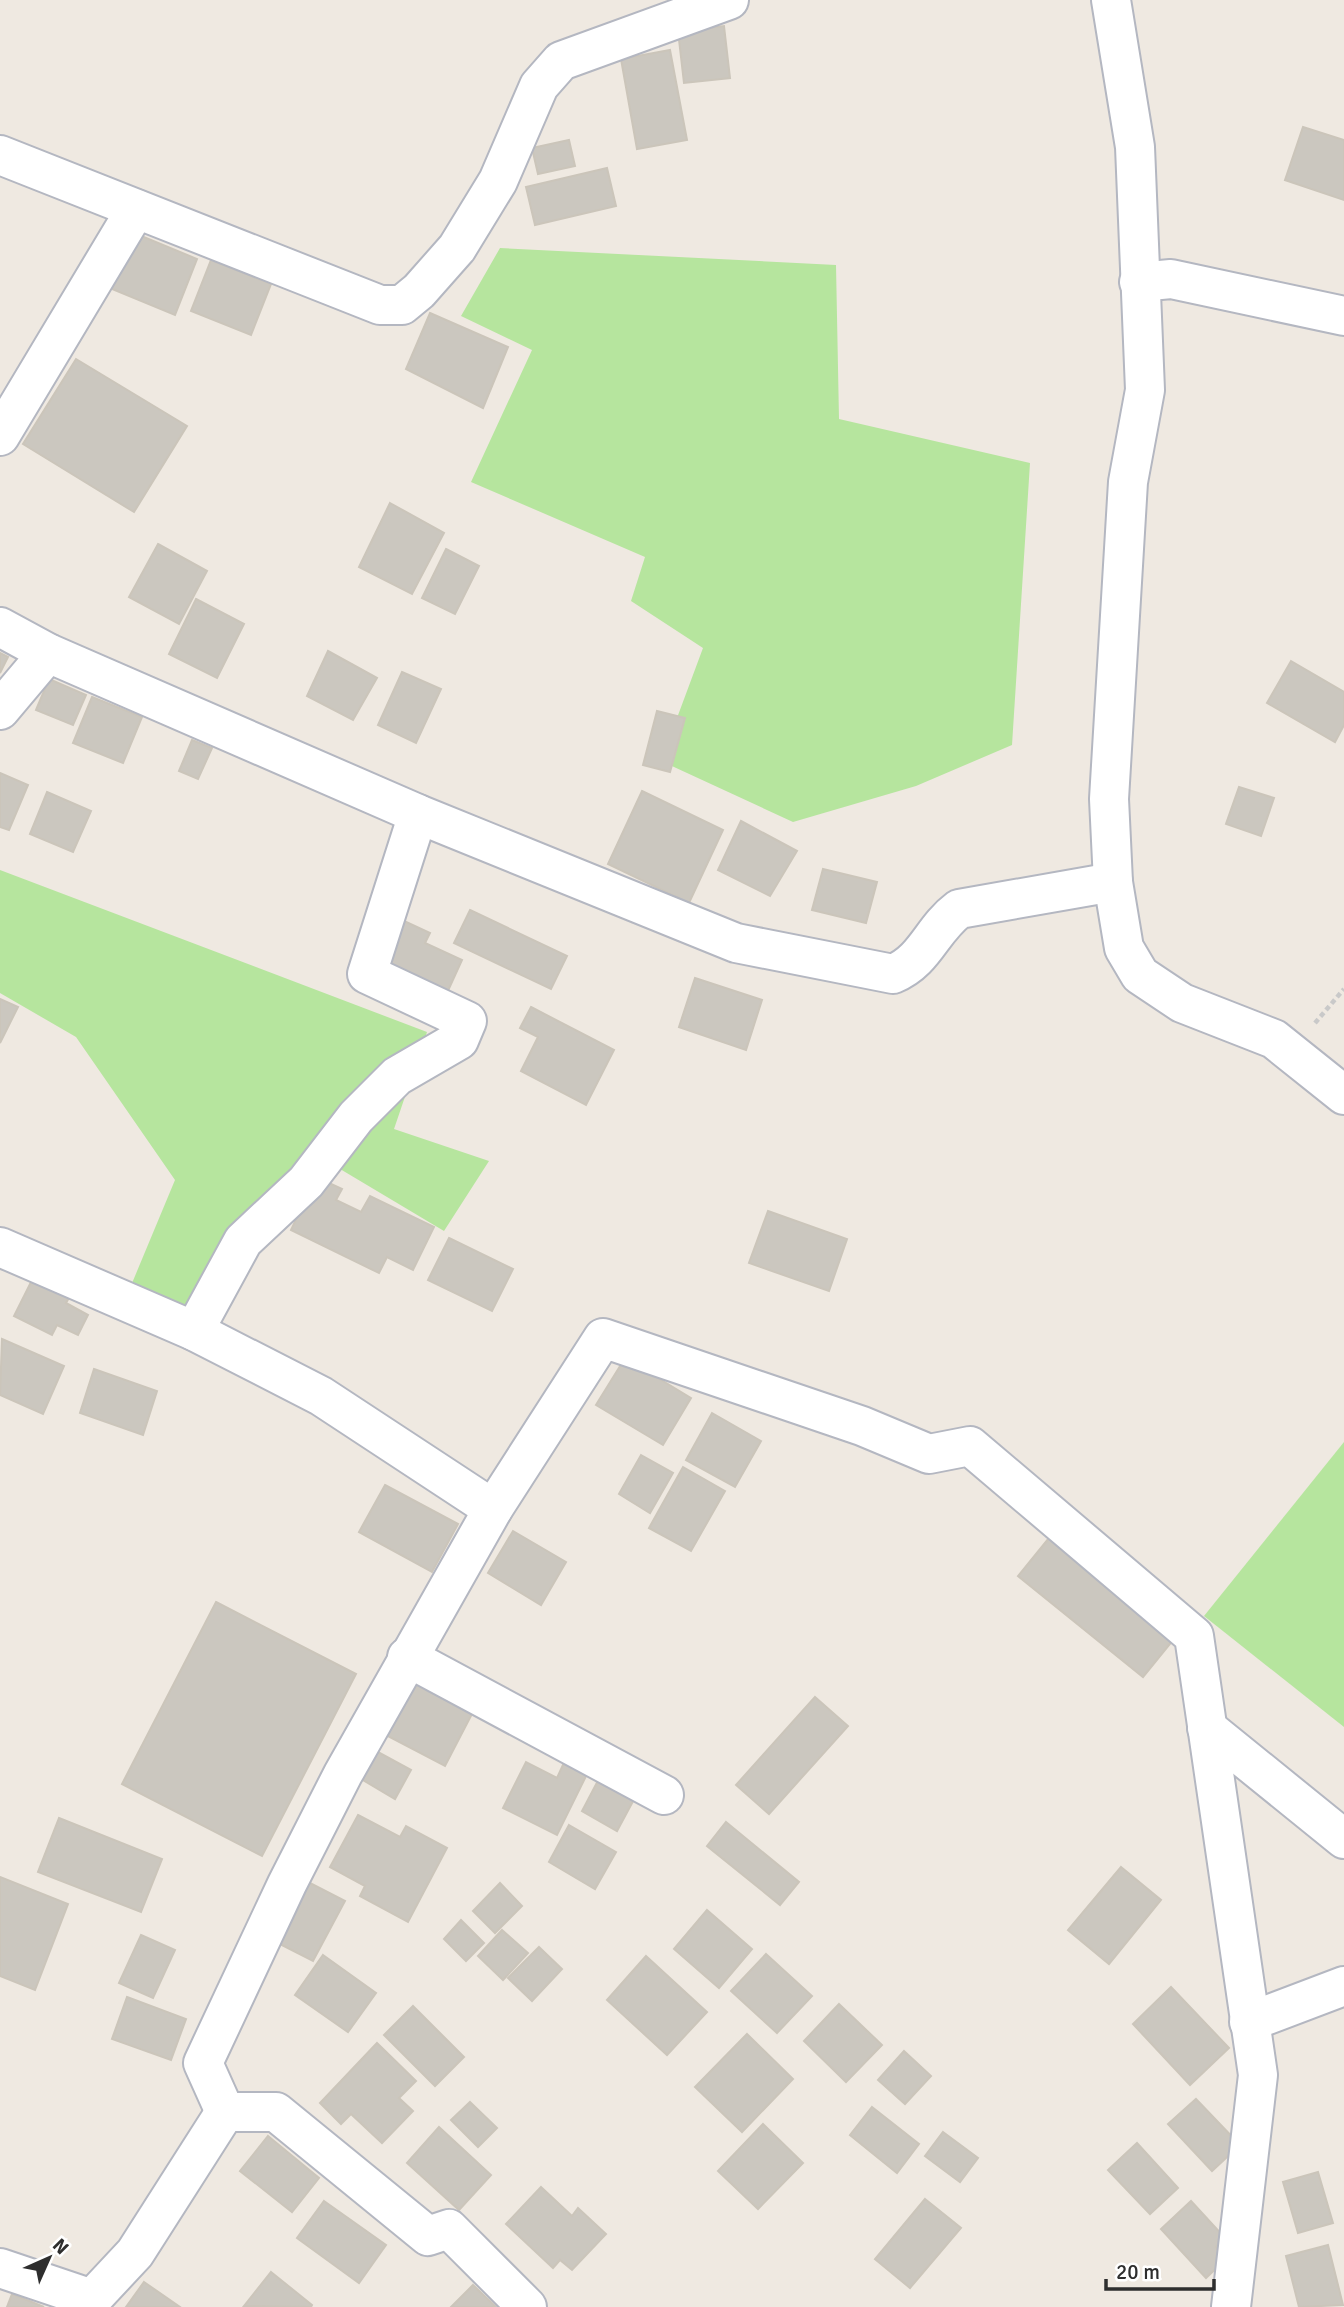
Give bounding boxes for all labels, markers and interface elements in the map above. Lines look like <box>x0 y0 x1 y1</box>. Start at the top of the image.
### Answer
north arrow <box>14 2223 84 2293</box>
text: N <box>47 2234 73 2260</box>
scale bar <box>1106 2248 1214 2292</box>
text: 20 m <box>1116 2259 1160 2285</box>

